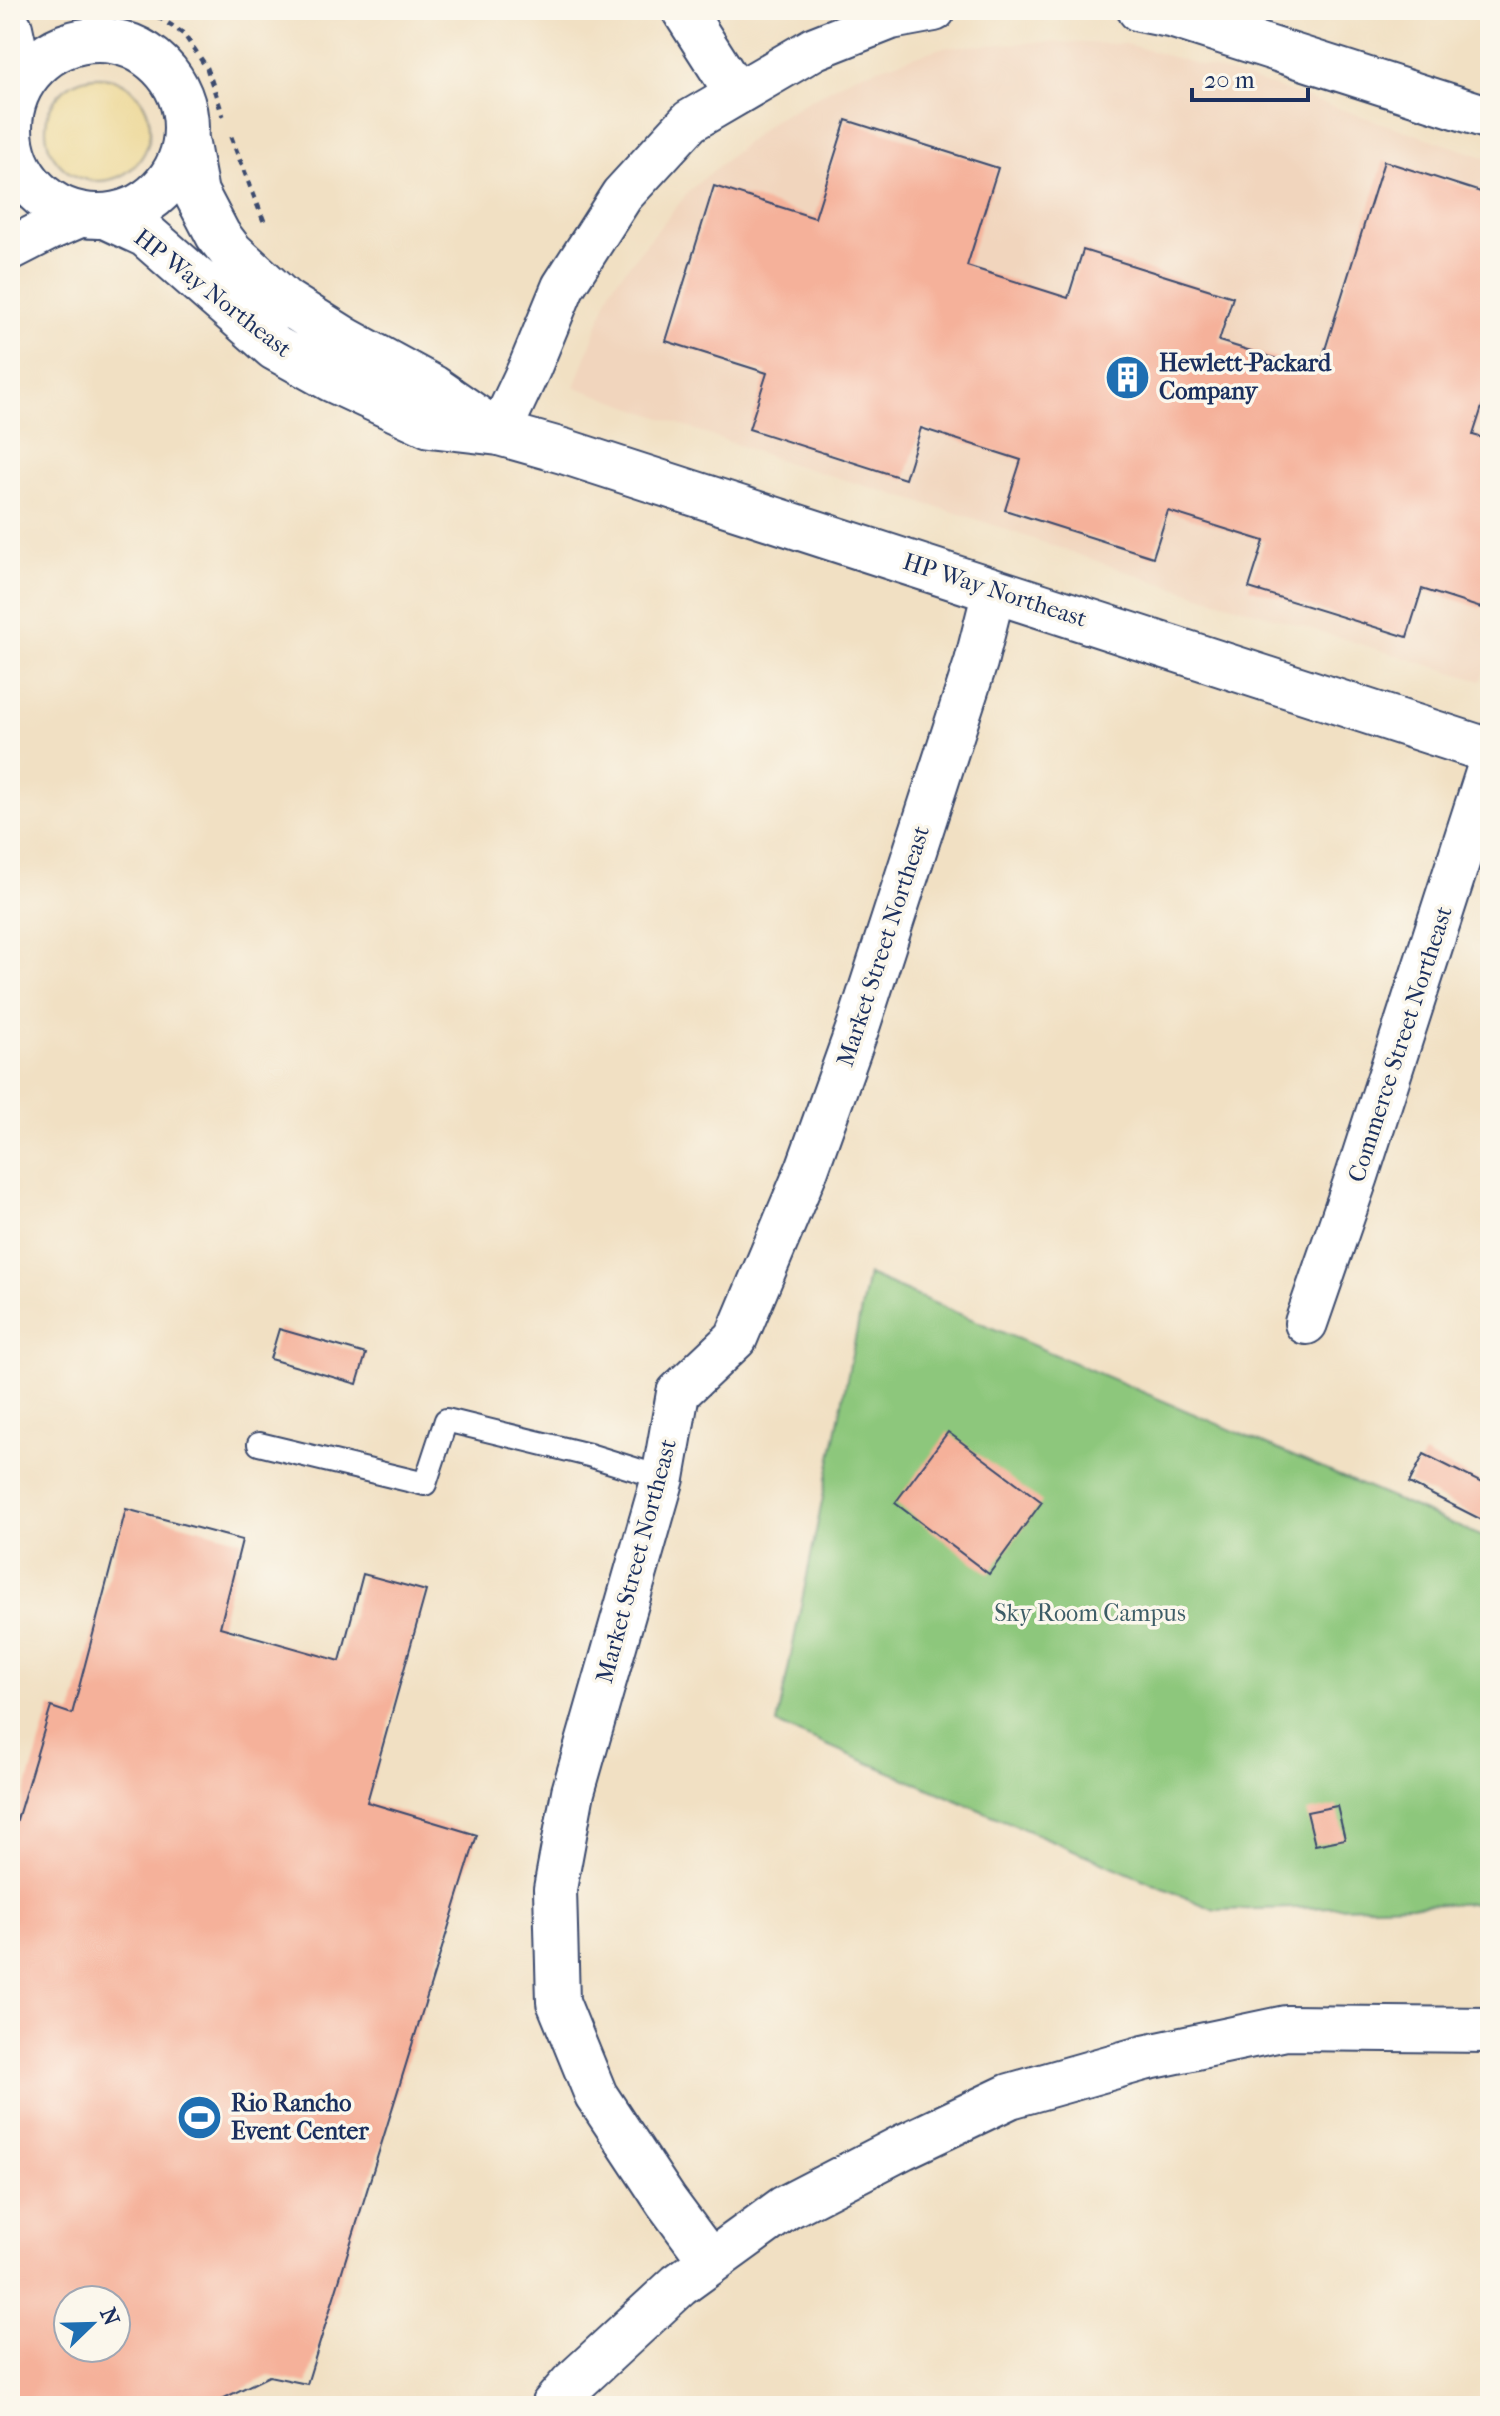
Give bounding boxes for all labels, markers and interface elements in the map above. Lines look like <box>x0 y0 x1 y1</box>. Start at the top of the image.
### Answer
scale bar <box>1192 52 1308 102</box>
text: 20 m <box>1204 66 1255 94</box>
street label: HP Way Northeast <box>129 223 297 363</box>
place label: Hewlett-Packard Company <box>1159 349 1332 405</box>
building icon: Hewlett-Packard Company <box>1104 353 1152 401</box>
street label: HP Way Northeast <box>900 547 1091 633</box>
street label: Market Street Northeast <box>831 822 935 1070</box>
street label: Commerce Street Northeast <box>1342 902 1458 1186</box>
street label: Market Street Northeast <box>590 1435 682 1686</box>
park label: Sky Room Campus <box>994 1599 1186 1627</box>
place label: Rio Rancho Event Center <box>231 2089 369 2145</box>
sports icon: Rio Rancho Event Center <box>176 2093 224 2141</box>
north arrow <box>52 2284 132 2364</box>
text: N <box>94 2304 125 2330</box>

